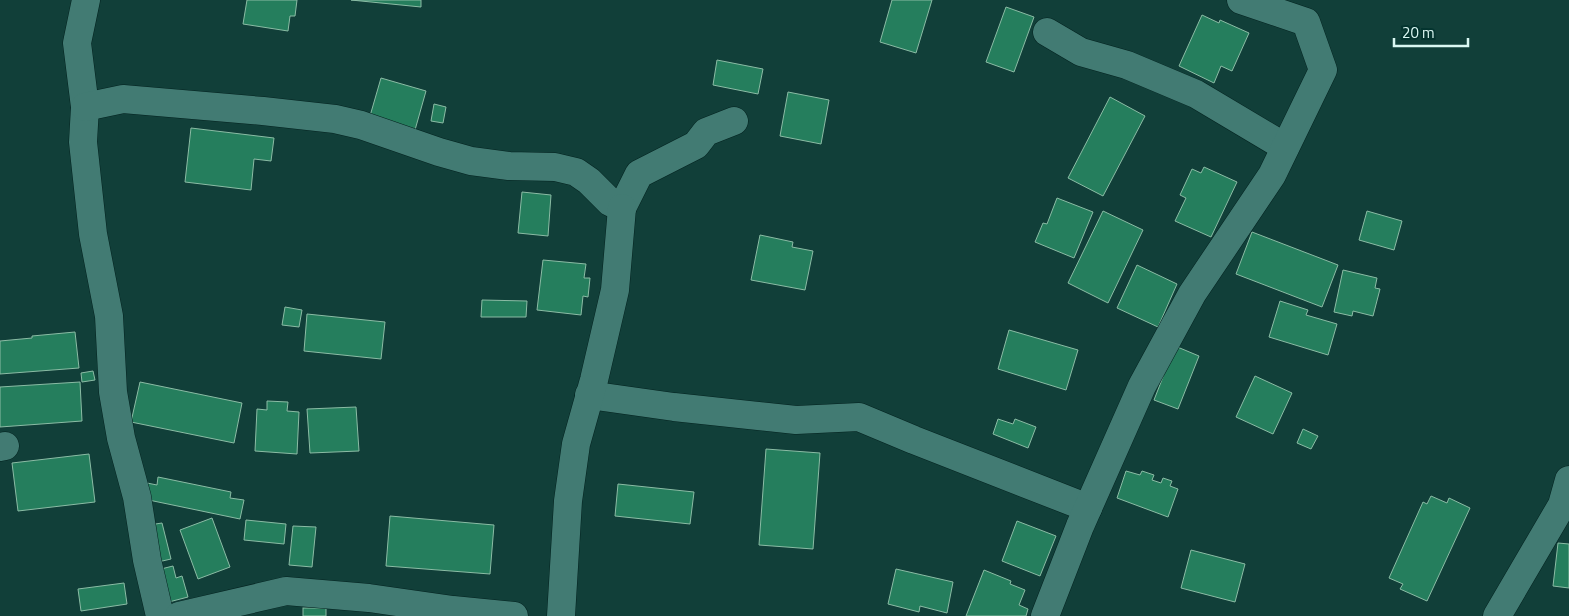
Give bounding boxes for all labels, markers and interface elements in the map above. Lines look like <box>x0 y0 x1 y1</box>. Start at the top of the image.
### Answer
scale bar <box>1394 15 1468 47</box>
text: 20 m <box>1402 21 1435 44</box>

